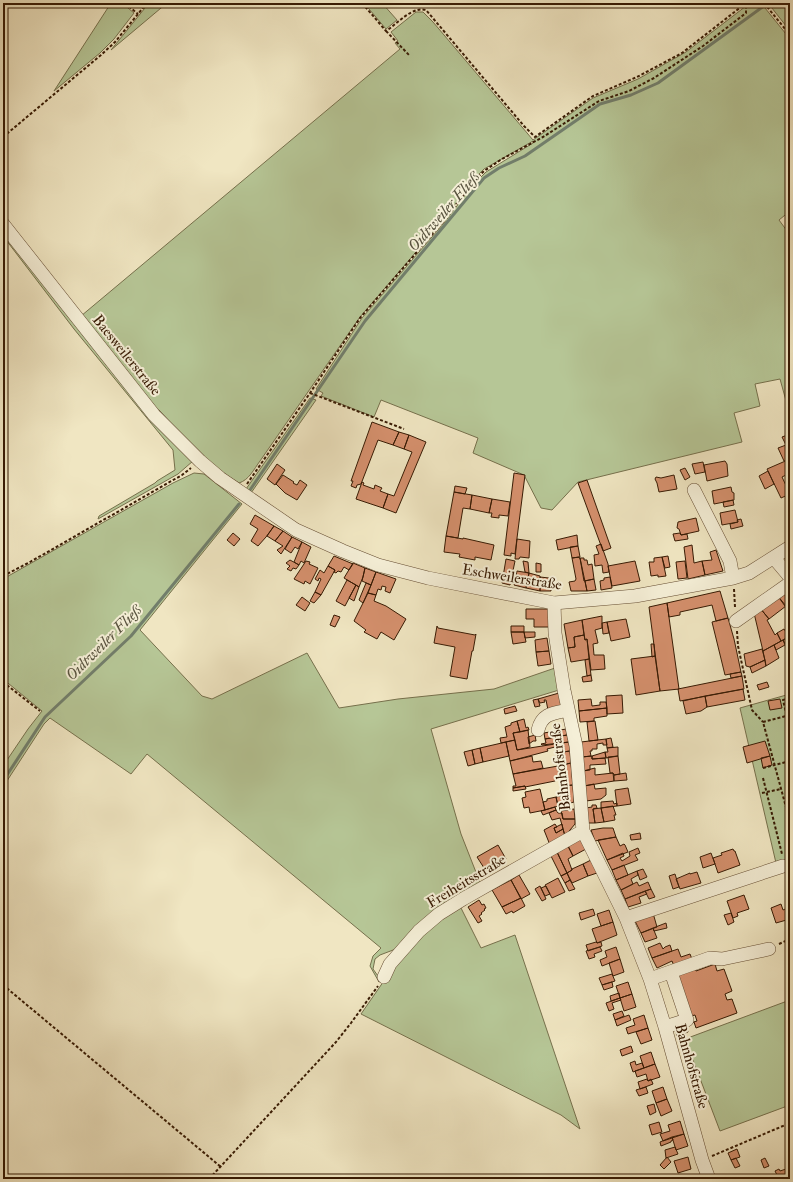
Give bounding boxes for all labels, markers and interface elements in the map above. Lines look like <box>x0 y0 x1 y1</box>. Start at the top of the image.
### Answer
water label: Oidtweiler Fließ <box>403 167 485 256</box>
street label: Baesweilerstraße <box>88 311 165 400</box>
street label: Eschweilerstraße <box>461 560 563 595</box>
water label: Oidtweiler Fließ <box>61 600 147 685</box>
street label: Bahnhofstraße <box>546 722 575 812</box>
street label: Freiheitsstraße <box>423 850 509 912</box>
street label: Bahnhofstraße <box>670 1021 713 1111</box>

